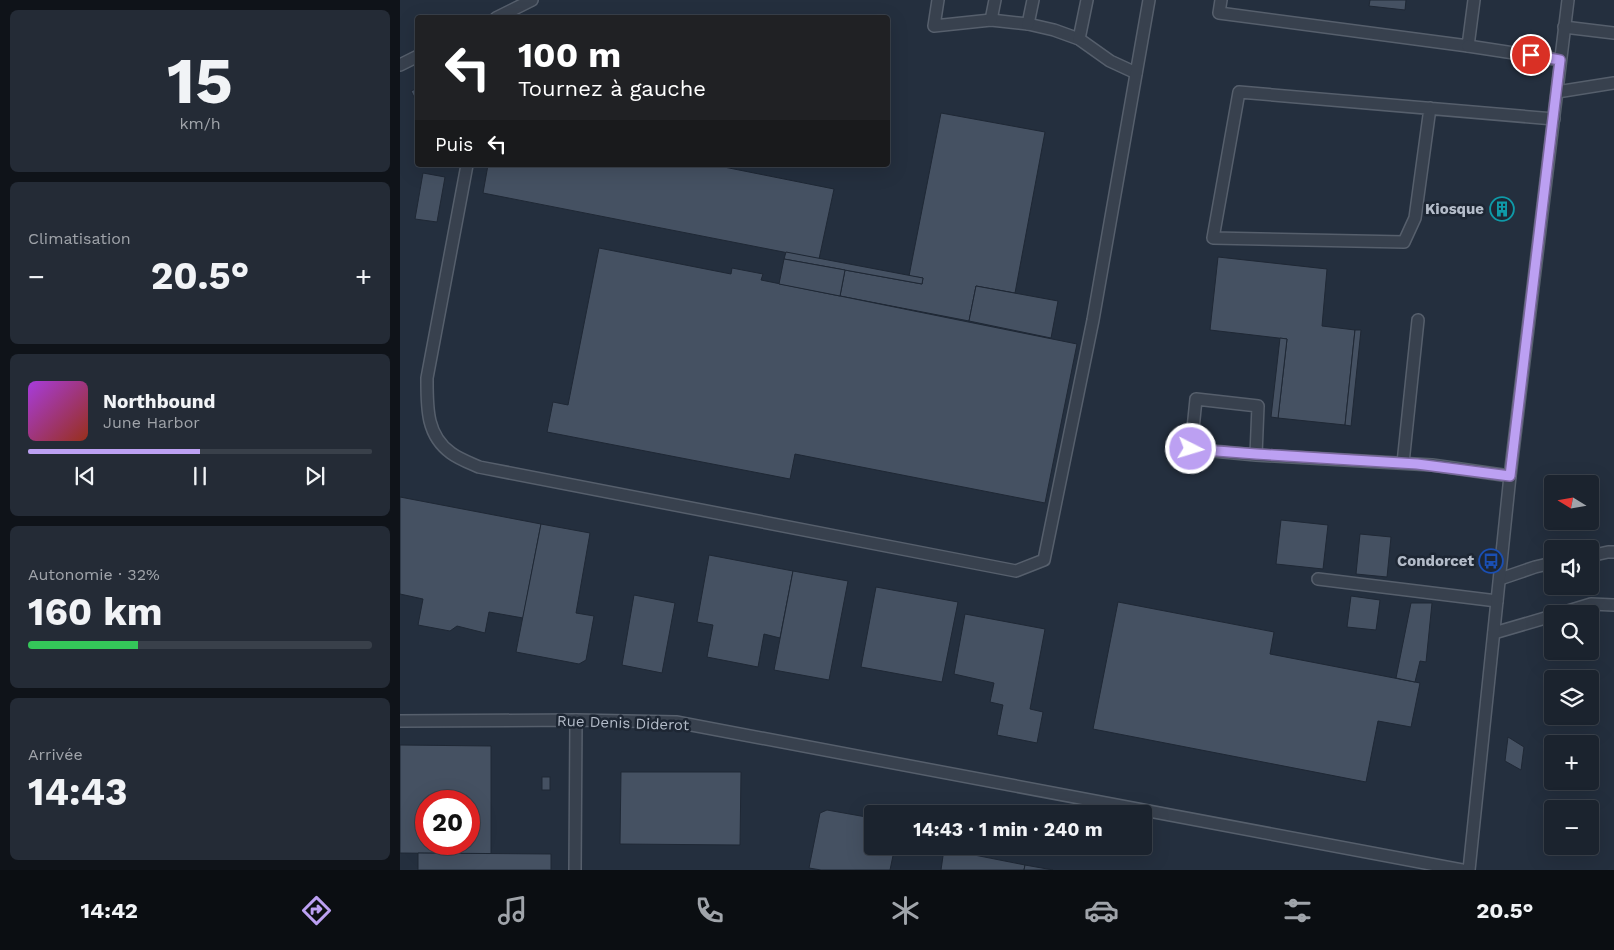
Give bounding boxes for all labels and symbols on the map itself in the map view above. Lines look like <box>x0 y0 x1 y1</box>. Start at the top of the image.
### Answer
pin <box>1510 34 1552 76</box>
building icon: Kiosque <box>1489 196 1515 222</box>
place label: Kiosque <box>1425 200 1484 218</box>
position arrow <box>1164 422 1216 474</box>
north arrow <box>1544 475 1599 530</box>
bus stop icon: Condorcet <box>1478 548 1504 574</box>
place label: Condorcet <box>1397 552 1474 570</box>
street label: Rue Denis Diderot <box>557 712 690 734</box>
speed limit sign: 20 <box>415 790 480 855</box>

